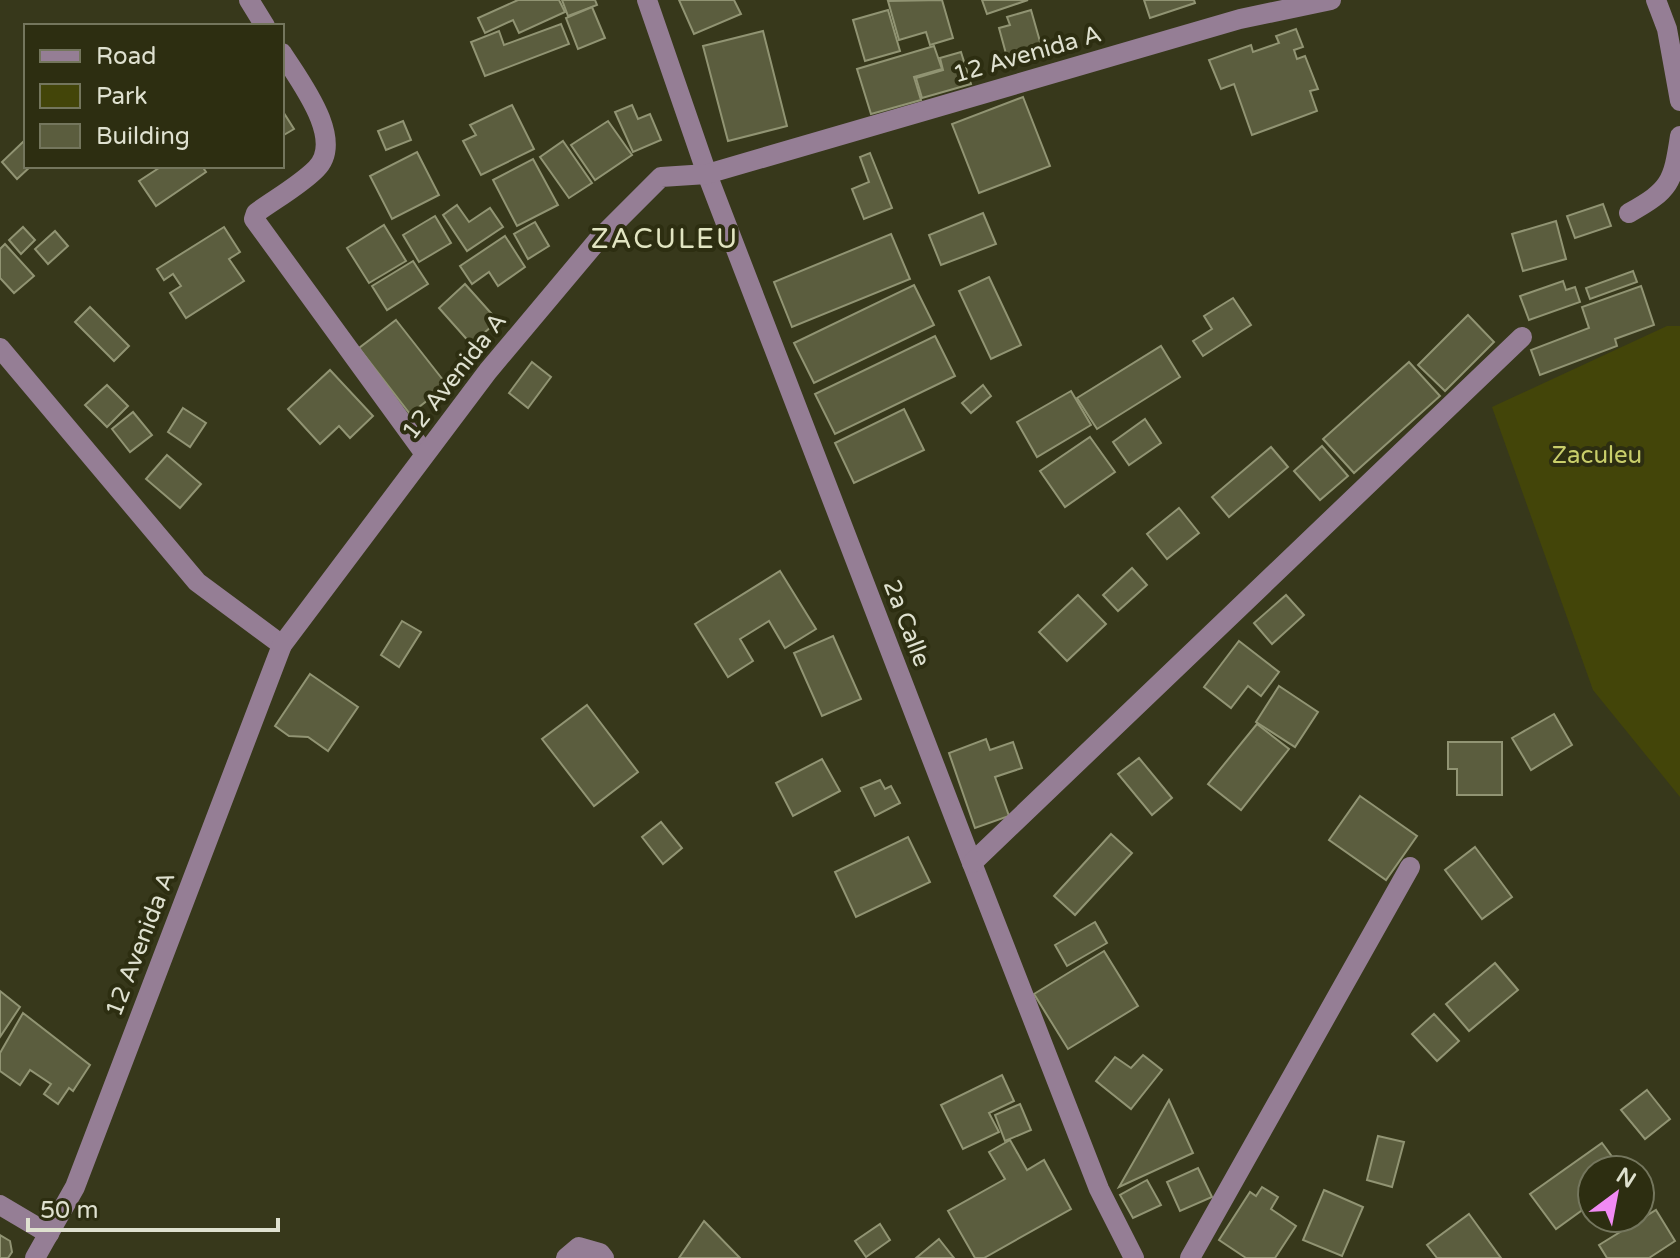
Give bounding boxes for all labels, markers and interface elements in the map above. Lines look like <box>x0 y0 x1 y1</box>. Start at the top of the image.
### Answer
street label: 12 Avenida A <box>950 19 1105 89</box>
legend <box>24 24 284 168</box>
text: Road <box>96 42 156 71</box>
text: Park <box>96 82 147 111</box>
text: Building <box>96 122 190 151</box>
district label: ZACULEU <box>591 222 739 256</box>
street label: 12 Avenida A <box>396 307 513 445</box>
park label: Zaculeu <box>1552 441 1642 470</box>
street label: 2a Calle <box>877 576 936 671</box>
street label: 12 Avenida A <box>100 868 181 1021</box>
north arrow <box>1576 1154 1656 1234</box>
text: N <box>1612 1162 1640 1194</box>
scale bar <box>28 1182 278 1232</box>
text: 50 m <box>40 1196 98 1225</box>

